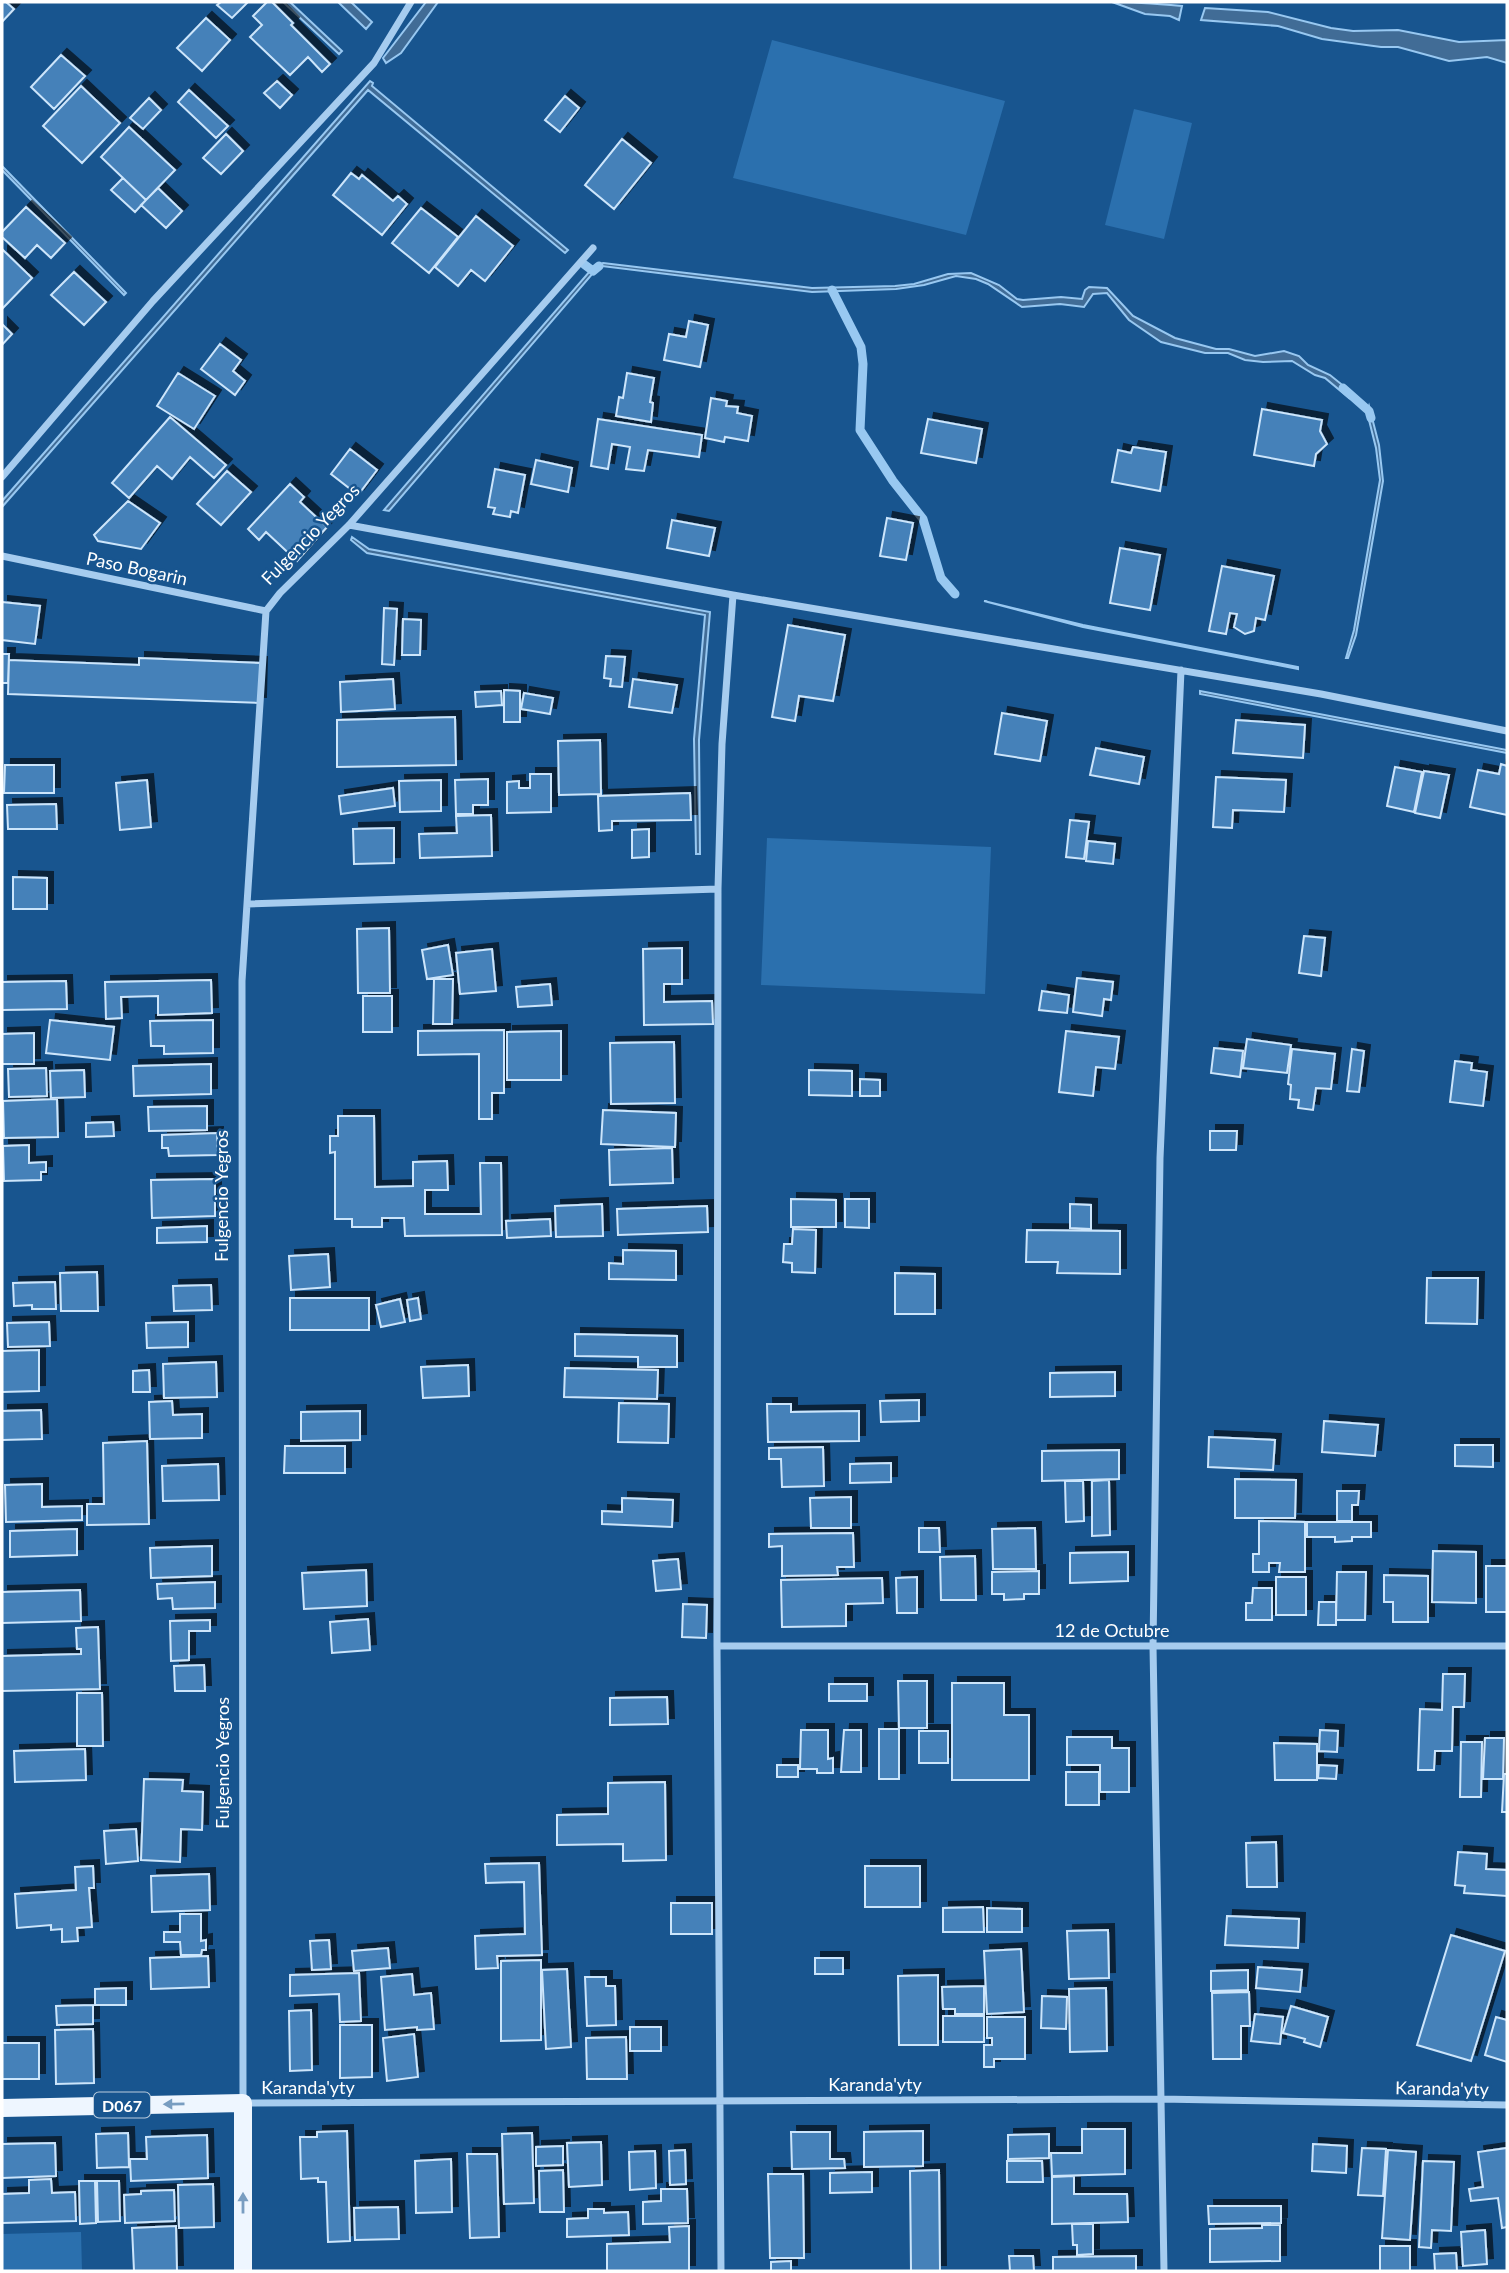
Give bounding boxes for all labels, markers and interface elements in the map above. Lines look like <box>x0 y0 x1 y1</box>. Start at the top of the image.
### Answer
street label: Fulgencio Yegros <box>256 479 364 589</box>
street label: Paso Bogarin <box>84 547 190 589</box>
street label: Fulgencio Yegros <box>210 1130 232 1262</box>
street label: 12 de Octubre <box>1055 1619 1169 1641</box>
street label: Fulgencio Yegros <box>211 1697 233 1829</box>
street label: Karanda'yty <box>828 2073 923 2095</box>
street label: Karanda'yty <box>261 2076 356 2098</box>
street label: Karanda'yty <box>1395 2076 1490 2100</box>
road number: D067 <box>94 2092 150 2118</box>
one-way arrow <box>163 2099 185 2110</box>
one-way arrow <box>237 2192 249 2214</box>

